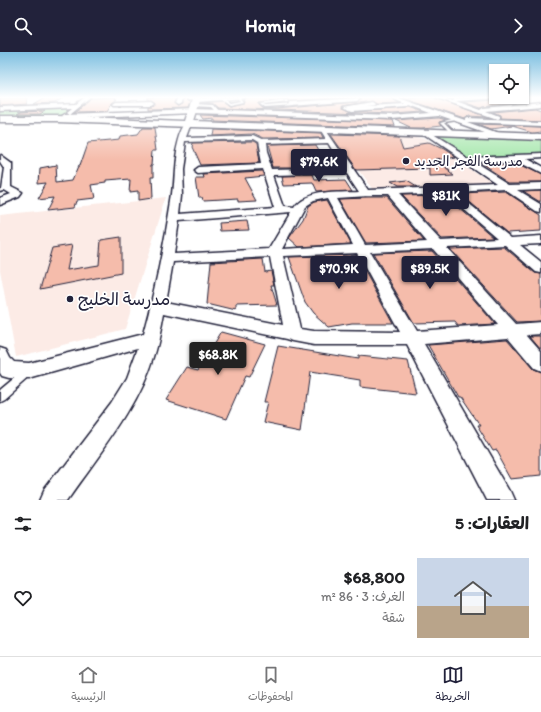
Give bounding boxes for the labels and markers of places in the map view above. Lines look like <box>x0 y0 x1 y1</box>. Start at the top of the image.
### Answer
pin: $79.6K <box>286 149 352 183</box>
place label: مدرسة الفجر الجديد <box>414 153 523 170</box>
marker: مدرسة الفجر الجديد <box>401 156 411 166</box>
pin: $81K <box>422 183 470 217</box>
pin: $70.9K <box>306 256 372 290</box>
pin: $89.5K <box>397 256 463 290</box>
place label: مدرسة الخليج <box>78 289 170 311</box>
marker: مدرسة الخليج <box>65 294 75 304</box>
pin: $68.8K <box>185 342 251 376</box>

